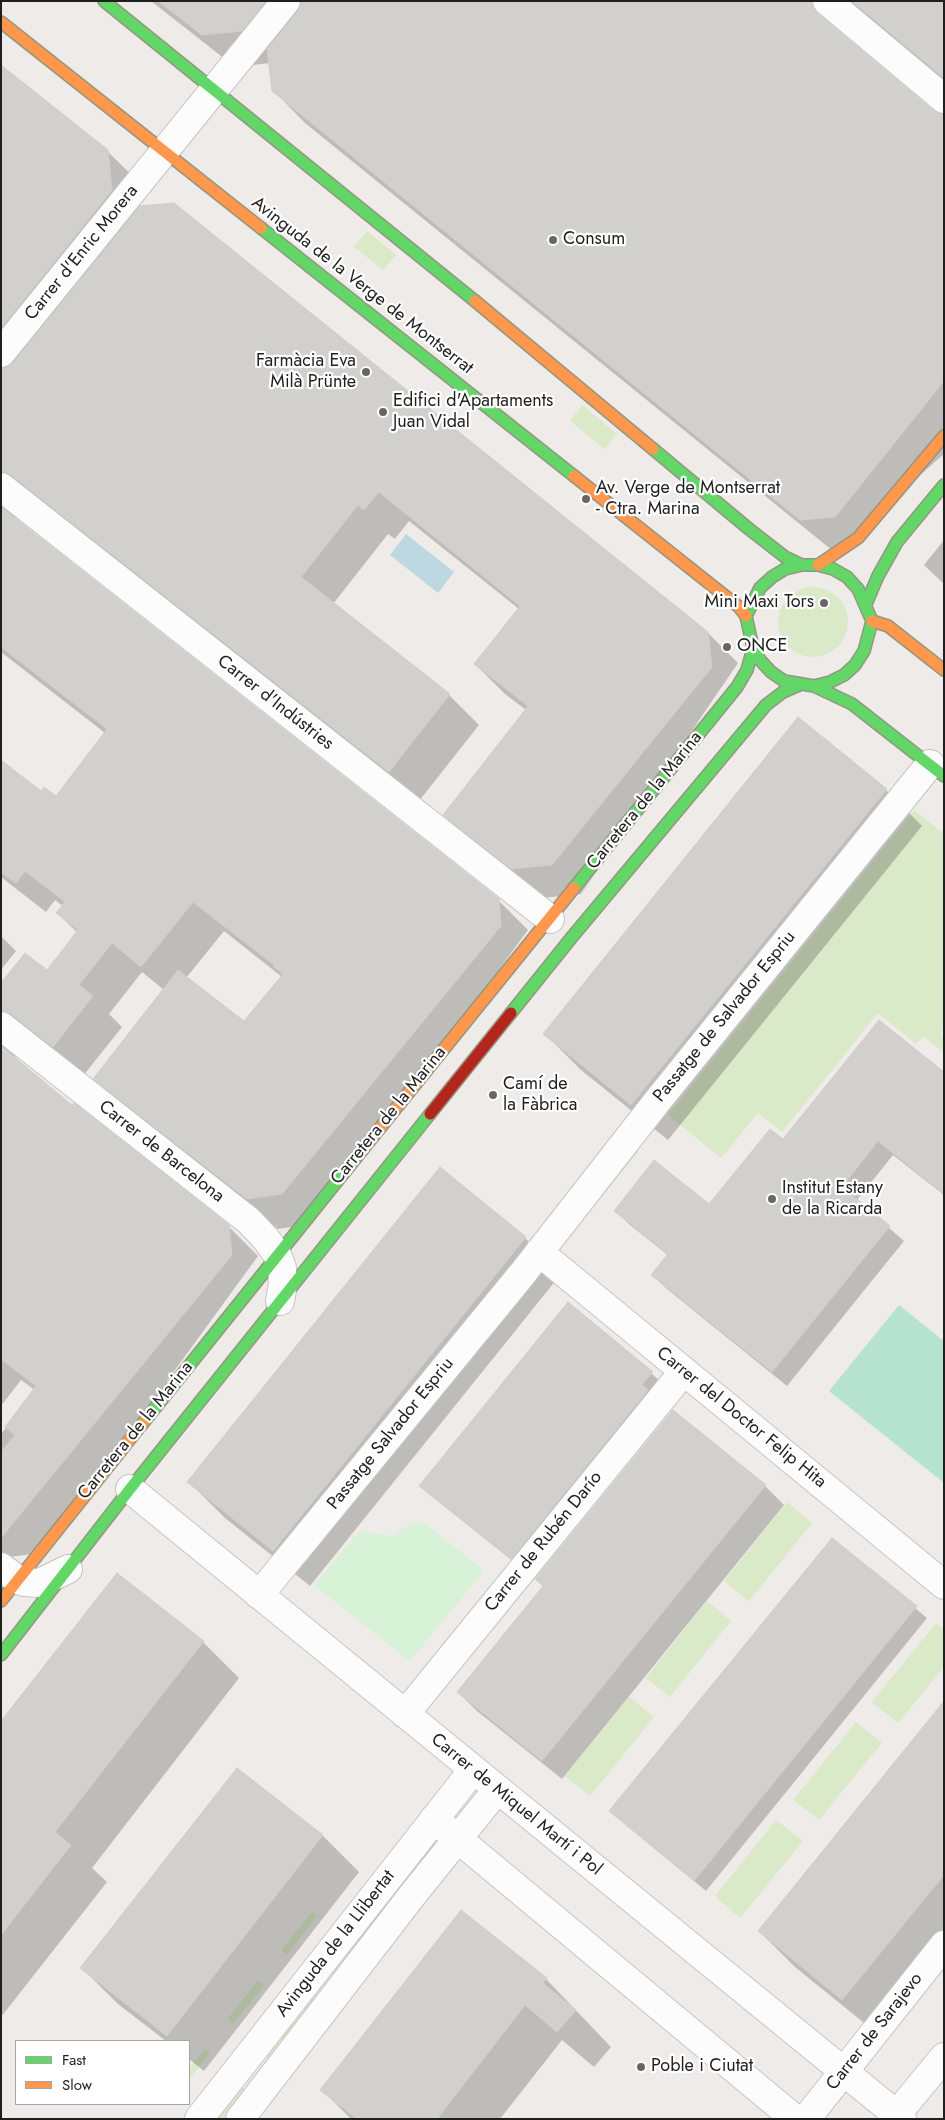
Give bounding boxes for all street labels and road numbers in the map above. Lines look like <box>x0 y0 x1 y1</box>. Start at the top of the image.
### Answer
street label: Carrer d'Enric Morera <box>21 181 143 325</box>
street label: Avinguda de la Verge de Montserrat <box>247 193 477 379</box>
street label: Carrer d'Indústries <box>212 651 338 755</box>
street label: Carretera de la Marina <box>583 728 707 874</box>
street label: Passatge de Salvador Espriu <box>649 927 801 1107</box>
street label: Carretera de la Marina <box>327 1043 451 1189</box>
street label: Carrer de Barcelona <box>94 1096 228 1208</box>
street label: Carrer del Doctor Felip Hita <box>652 1343 830 1493</box>
street label: Passatge Salvador Espriu <box>323 1354 459 1514</box>
street label: Carretera de la Marina <box>74 1358 198 1504</box>
street label: Carrer de Rubén Darío <box>481 1467 607 1617</box>
street label: Carrer de Miquel Martí i Pol <box>426 1729 606 1881</box>
street label: Avinguda de la Llibertat <box>272 1866 400 2022</box>
street label: Carrer de Sarajevo <box>822 1969 928 2095</box>

